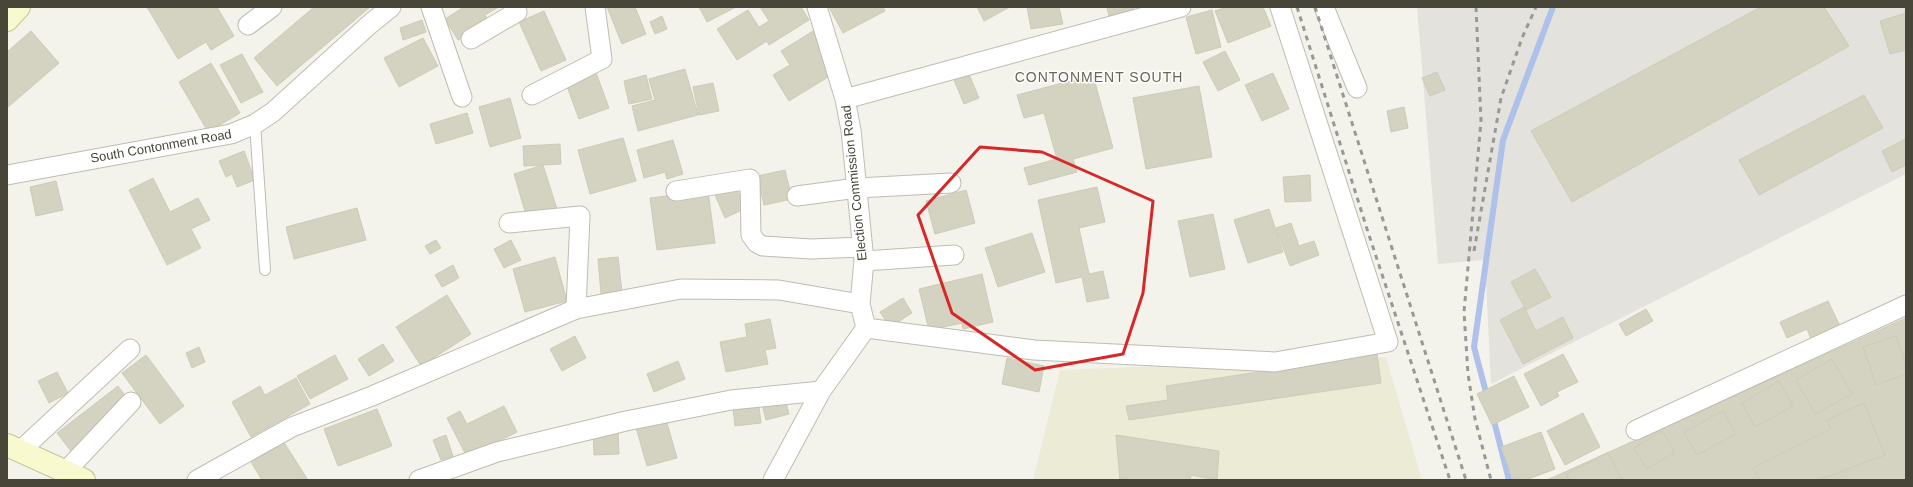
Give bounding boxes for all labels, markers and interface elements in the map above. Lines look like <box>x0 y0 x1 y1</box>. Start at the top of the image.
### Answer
district label: CONTONMENT SOUTH <box>1015 69 1183 85</box>
street label: Election Commission Road <box>838 105 870 261</box>
street label: South Contonment Road <box>89 126 233 166</box>

